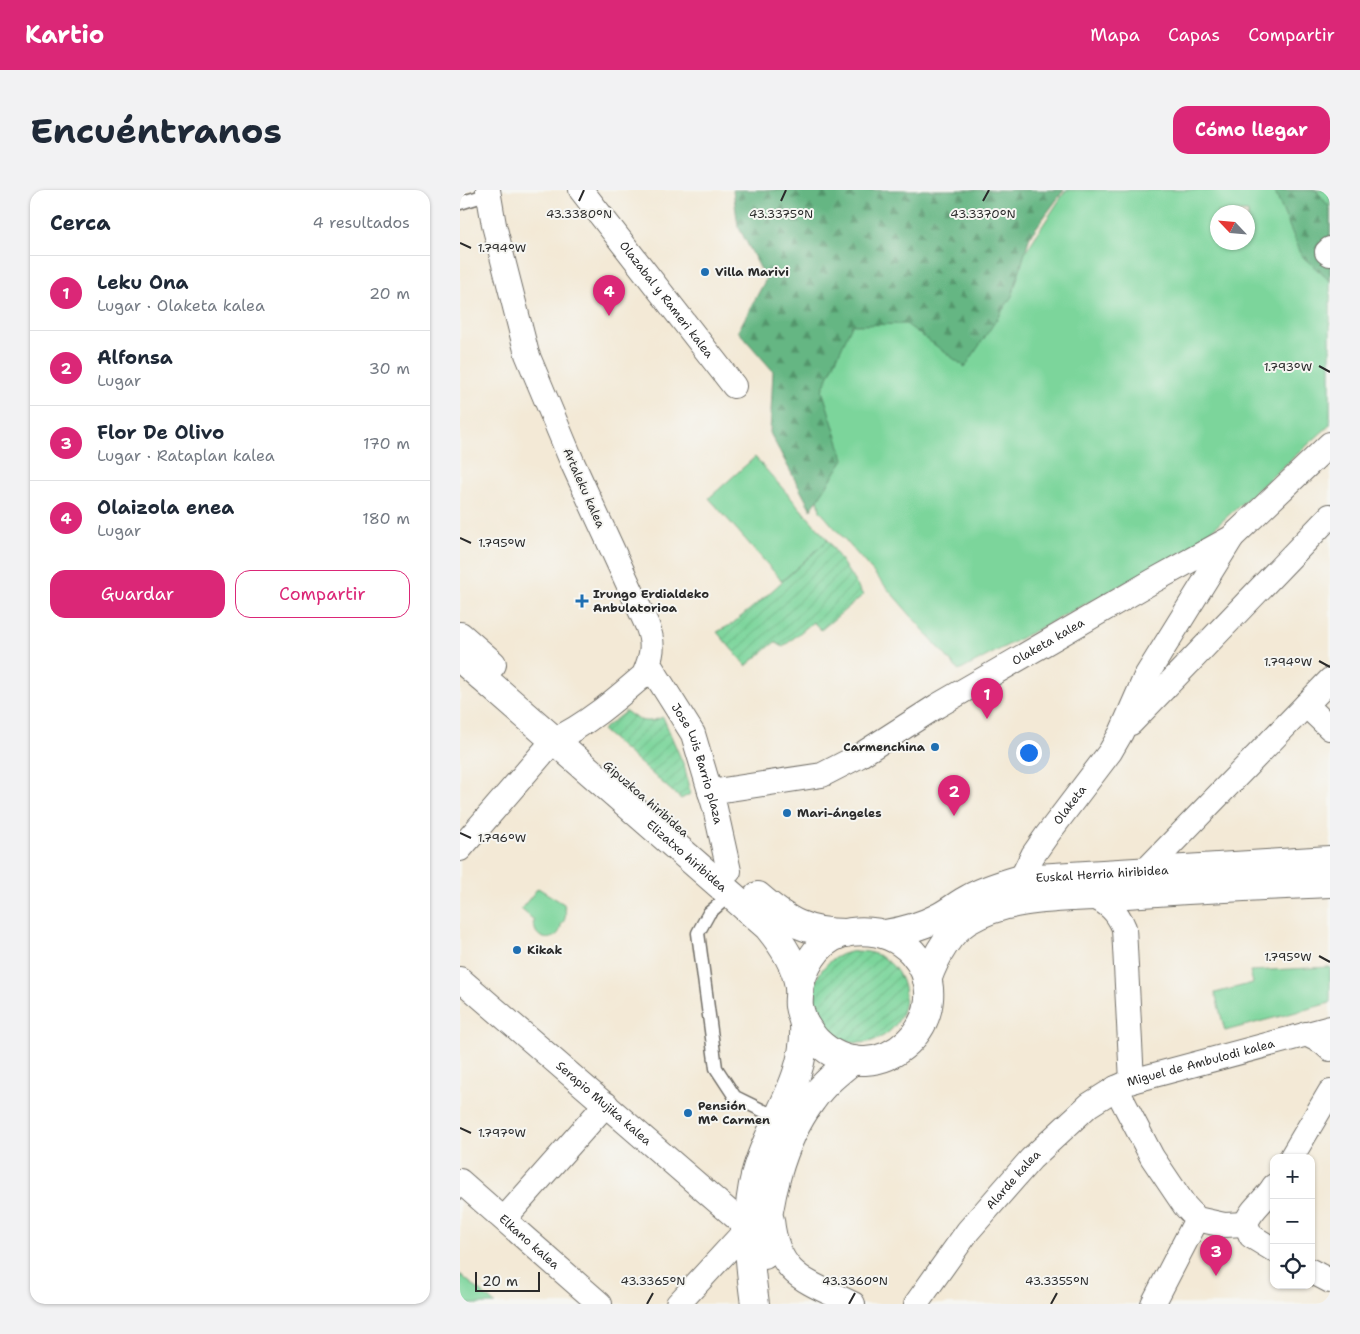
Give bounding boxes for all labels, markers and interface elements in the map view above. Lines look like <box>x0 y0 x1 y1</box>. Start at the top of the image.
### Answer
text: Kartio <box>25 19 104 51</box>
text: Mapa <box>1090 23 1140 47</box>
text: Capas <box>1168 23 1220 47</box>
text: Compartir <box>1248 23 1335 47</box>
button: Cómo llegar <box>1173 106 1330 154</box>
text: Encuéntranos <box>30 107 282 154</box>
north arrow <box>1210 205 1255 250</box>
text: 43.3380°N <box>546 206 612 222</box>
text: 43.3375°N <box>749 206 813 222</box>
text: 43.3370°N <box>950 206 1016 222</box>
text: Cerca <box>50 209 111 237</box>
text: 4 resultados <box>312 212 410 233</box>
street label: Olazabal y Rameri kalea <box>616 238 717 362</box>
text: 1.794°W <box>478 240 526 256</box>
place label: Villa Marivi <box>715 264 789 280</box>
marker: Villa Marivi <box>699 266 711 278</box>
text: Leku Ona <box>97 270 189 295</box>
pin: 4 <box>593 275 625 316</box>
text: 1 <box>62 283 70 304</box>
text: 20 m <box>369 283 410 304</box>
text: Lugar · Olaketa kalea <box>97 295 265 316</box>
text: Alfonsa <box>97 345 173 370</box>
text: 2 <box>60 358 72 379</box>
text: 30 m <box>369 358 410 379</box>
text: 1.793°W <box>1264 359 1312 375</box>
text: Lugar <box>97 370 141 391</box>
text: Flor De Olivo <box>97 420 224 445</box>
text: 3 <box>60 433 72 454</box>
text: 170 m <box>363 433 410 454</box>
text: Lugar · Rataplan kalea <box>97 445 275 466</box>
street label: Artaleku kalea <box>559 446 609 531</box>
text: Olaizola enea <box>97 495 234 520</box>
text: 4 <box>60 508 72 529</box>
text: 180 m <box>362 508 410 529</box>
text: Lugar <box>97 520 141 541</box>
text: 1.795°W <box>478 535 526 551</box>
button: Guardar <box>50 570 225 618</box>
button: Compartir <box>235 570 410 618</box>
place label: Irungo Erdialdeko Anbulatorioa <box>593 586 709 616</box>
marker: Irungo Erdialdeko Anbulatorioa <box>575 594 589 608</box>
street label: Olaketa kalea <box>1009 614 1088 669</box>
text: 1.794°W <box>1264 654 1312 670</box>
pin: 1 <box>971 678 1003 719</box>
street label: Jose Luis Barrio plaza <box>668 700 726 826</box>
place label: Carmenchina <box>843 739 926 755</box>
your location <box>1016 740 1042 766</box>
marker: Carmenchina <box>929 741 941 753</box>
street label: Gipuzkoa hiribidea <box>600 757 693 841</box>
pin: 2 <box>938 775 970 816</box>
street label: Olaketa <box>1050 782 1090 828</box>
place label: Mari-ángeles <box>797 805 882 821</box>
marker: Mari-ángeles <box>781 807 793 819</box>
street label: Elizatxo hiribidea <box>643 816 731 896</box>
text: 1.796°W <box>478 830 526 846</box>
street label: Euskal Herria hiribidea <box>1035 862 1169 886</box>
place label: Kikak <box>527 942 563 958</box>
marker: Kikak <box>511 944 523 956</box>
text: 1.795°W <box>1264 949 1312 965</box>
street label: Miguel de Ambulodi kalea <box>1125 1035 1277 1090</box>
street label: Serapio Mujika kalea <box>553 1058 655 1149</box>
place label: Pensión Mª Carmen <box>698 1098 770 1128</box>
marker: Pensión Mª Carmen <box>682 1107 694 1119</box>
text: 1.797°W <box>478 1125 526 1141</box>
street label: Alarde kalea <box>982 1146 1044 1213</box>
map controls <box>1270 1154 1315 1289</box>
button: + <box>1270 1154 1315 1199</box>
button: − <box>1270 1199 1315 1244</box>
street label: Elkano kalea <box>496 1211 563 1273</box>
pin: 3 <box>1200 1235 1232 1276</box>
button: locate <box>1270 1244 1315 1289</box>
scale bar <box>475 1269 540 1292</box>
text: 20 m <box>482 1272 518 1290</box>
text: 43.3365°N <box>621 1273 685 1289</box>
text: 43.3360°N <box>822 1273 888 1289</box>
text: 43.3355°N <box>1025 1273 1089 1289</box>

